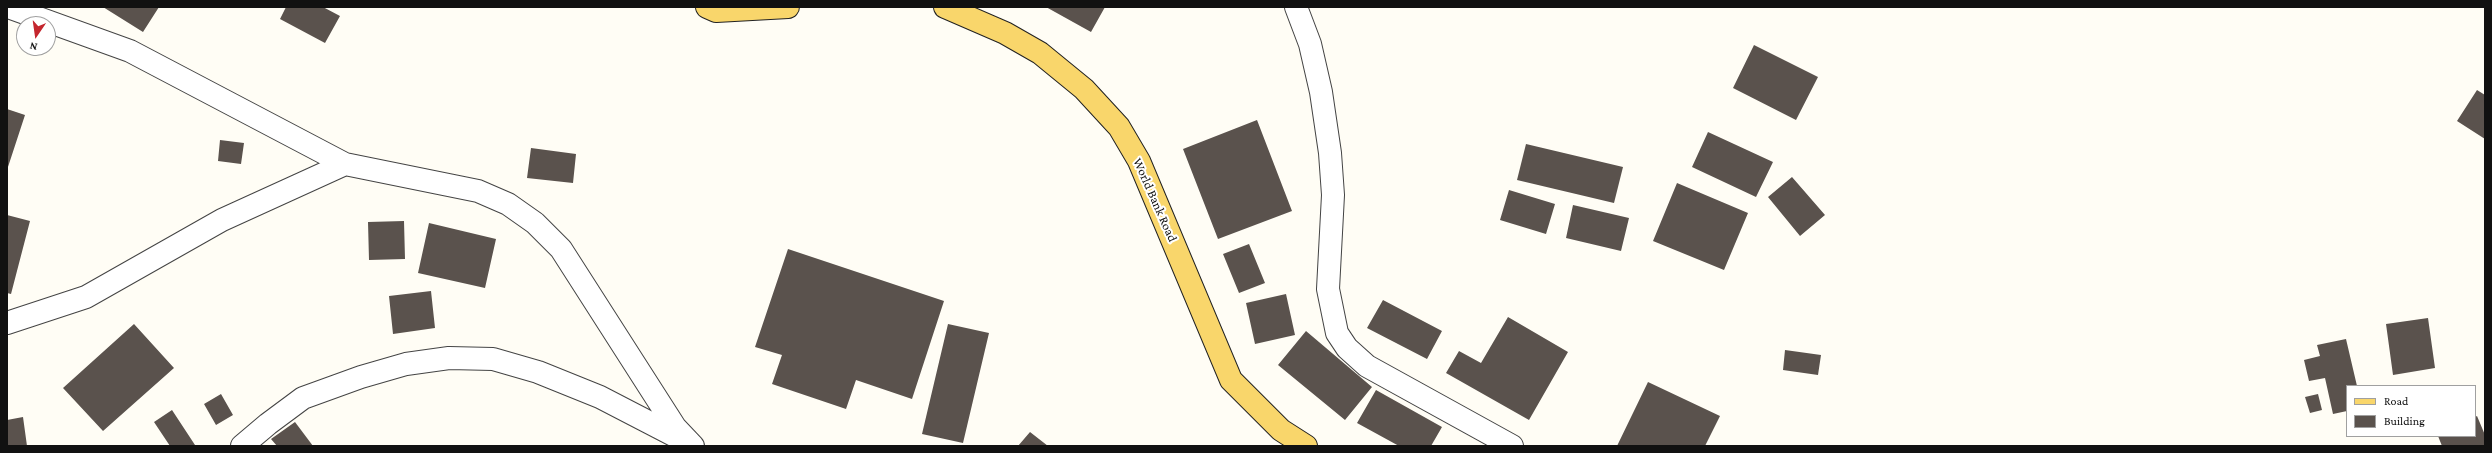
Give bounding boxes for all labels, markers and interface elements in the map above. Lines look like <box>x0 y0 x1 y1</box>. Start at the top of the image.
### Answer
north arrow <box>16 16 56 56</box>
text: N <box>29 40 39 53</box>
street label: World Bank Road <box>1130 156 1180 244</box>
legend <box>2346 385 2476 437</box>
text: Road <box>2384 394 2408 408</box>
text: Building <box>2384 414 2425 428</box>

